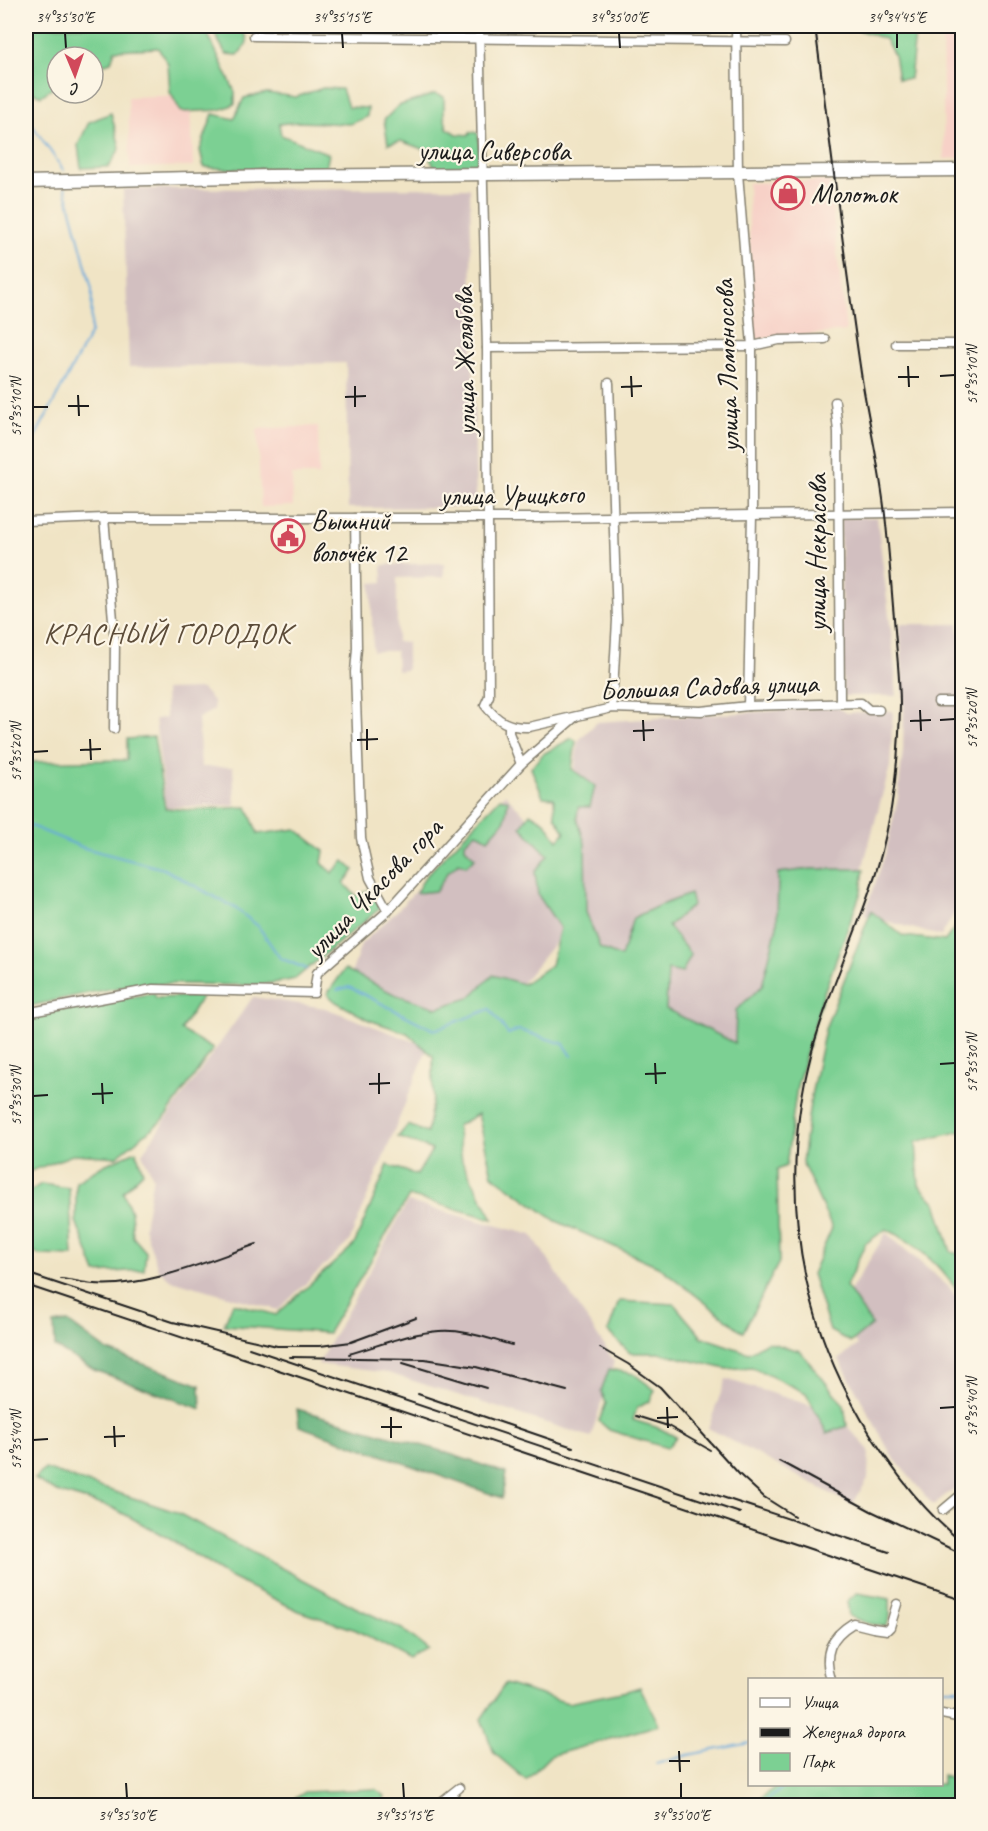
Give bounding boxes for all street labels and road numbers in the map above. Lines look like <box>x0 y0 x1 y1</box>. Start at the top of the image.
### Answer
street label: улица Сиверсова <box>416 133 572 168</box>
street label: улица Ломоносова <box>706 277 747 455</box>
street label: улица Желябова <box>446 284 483 438</box>
street label: улица Некрасова <box>799 472 834 634</box>
street label: улица Урицкого <box>438 476 586 513</box>
street label: Большая Садовая улица <box>599 665 820 708</box>
street label: улица Чкасова гора <box>296 809 451 968</box>

